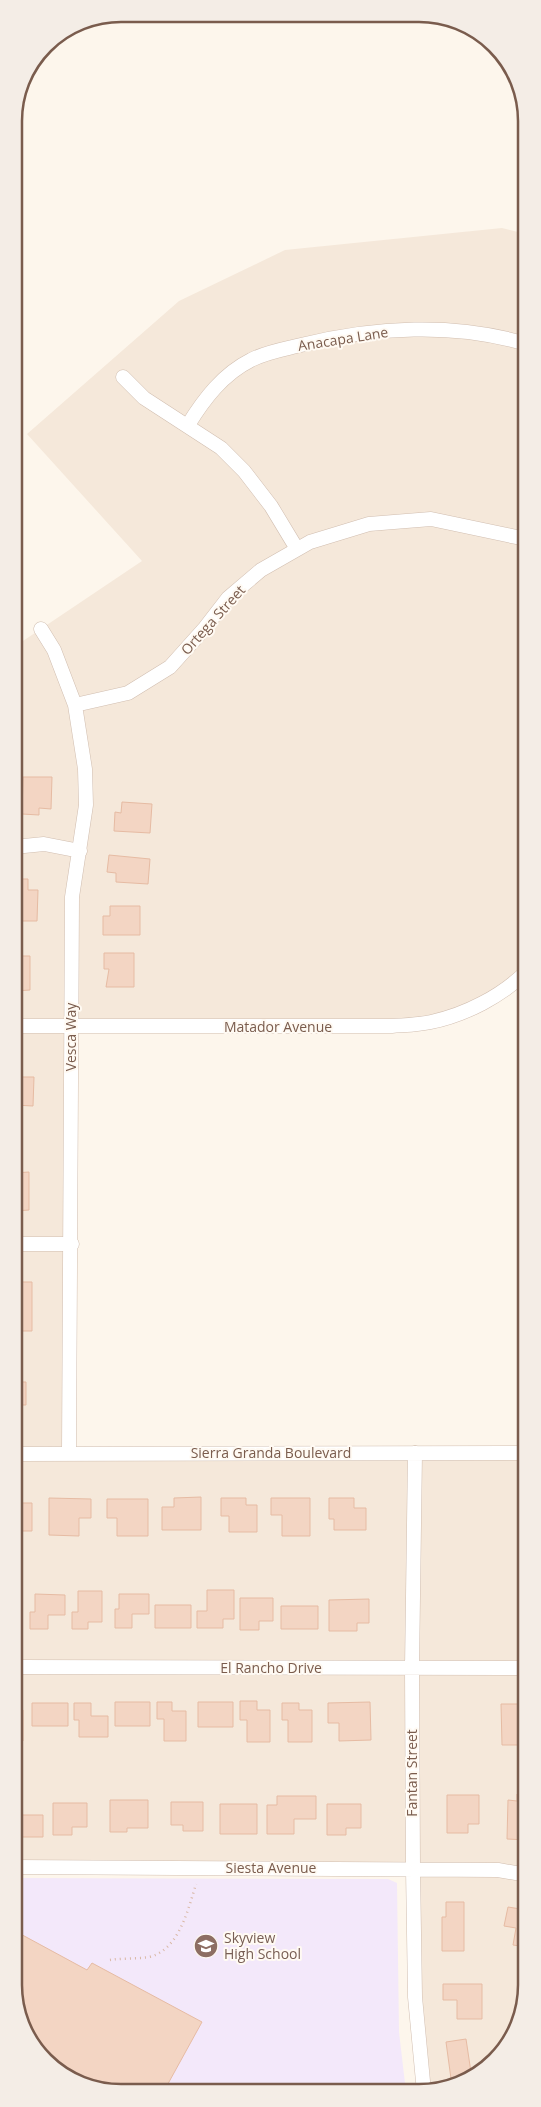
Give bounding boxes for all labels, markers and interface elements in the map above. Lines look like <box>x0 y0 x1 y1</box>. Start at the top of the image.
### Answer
street label: Anacapa Lane <box>296 322 390 355</box>
street label: Ortega Street <box>176 581 249 659</box>
street label: Vesca Way <box>61 1002 80 1071</box>
street label: Matador Avenue <box>224 1017 332 1036</box>
street label: Sierra Granda Boulevard <box>191 1443 351 1462</box>
street label: El Rancho Drive <box>220 1658 322 1677</box>
street label: Fantan Street <box>402 1729 421 1817</box>
street label: Siesta Avenue <box>226 1858 317 1877</box>
place label: Skyview High School <box>224 1928 301 1963</box>
school or university icon: Skyview High School <box>193 1933 219 1959</box>

